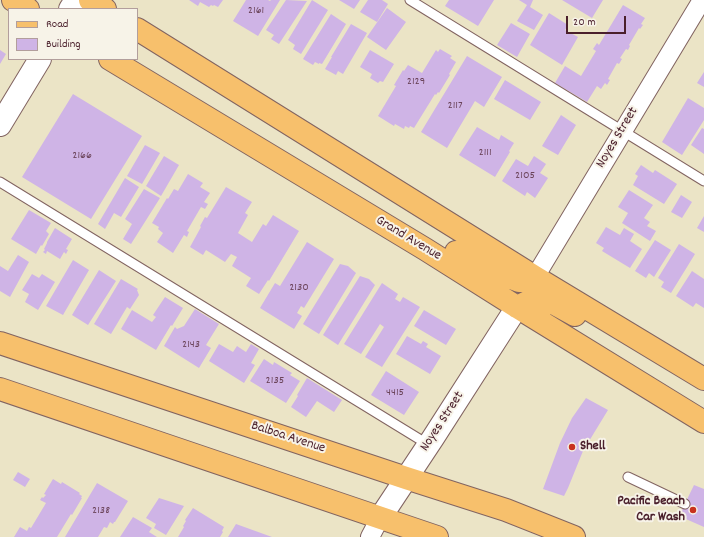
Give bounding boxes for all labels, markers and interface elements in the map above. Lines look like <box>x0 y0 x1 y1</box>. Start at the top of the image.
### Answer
house number: 2161 <box>248 4 264 18</box>
legend <box>8 8 138 60</box>
scale bar <box>568 8 628 34</box>
text: 20 m <box>573 14 596 31</box>
text: Road <box>46 16 68 33</box>
text: Building <box>46 36 81 53</box>
house number: 2129 <box>407 75 425 89</box>
house number: 2117 <box>447 99 463 113</box>
street label: Noyes Street <box>593 104 643 172</box>
house number: 2111 <box>478 146 492 160</box>
house number: 2166 <box>72 149 92 163</box>
house number: 2105 <box>515 169 535 183</box>
street label: Grand Avenue <box>372 213 444 265</box>
house number: 2130 <box>289 281 309 295</box>
house number: 2143 <box>182 338 200 352</box>
house number: 2135 <box>266 374 284 388</box>
house number: 4415 <box>386 386 404 400</box>
street label: Noyes Street <box>417 389 469 455</box>
street label: Balboa Avenue <box>249 418 327 458</box>
place label: Shell <box>580 439 605 455</box>
marker: Shell <box>567 442 577 452</box>
place label: Pacific Beach Car Wash <box>617 494 685 526</box>
house number: 2138 <box>92 504 110 518</box>
marker: Pacific Beach Car Wash <box>688 505 698 515</box>

